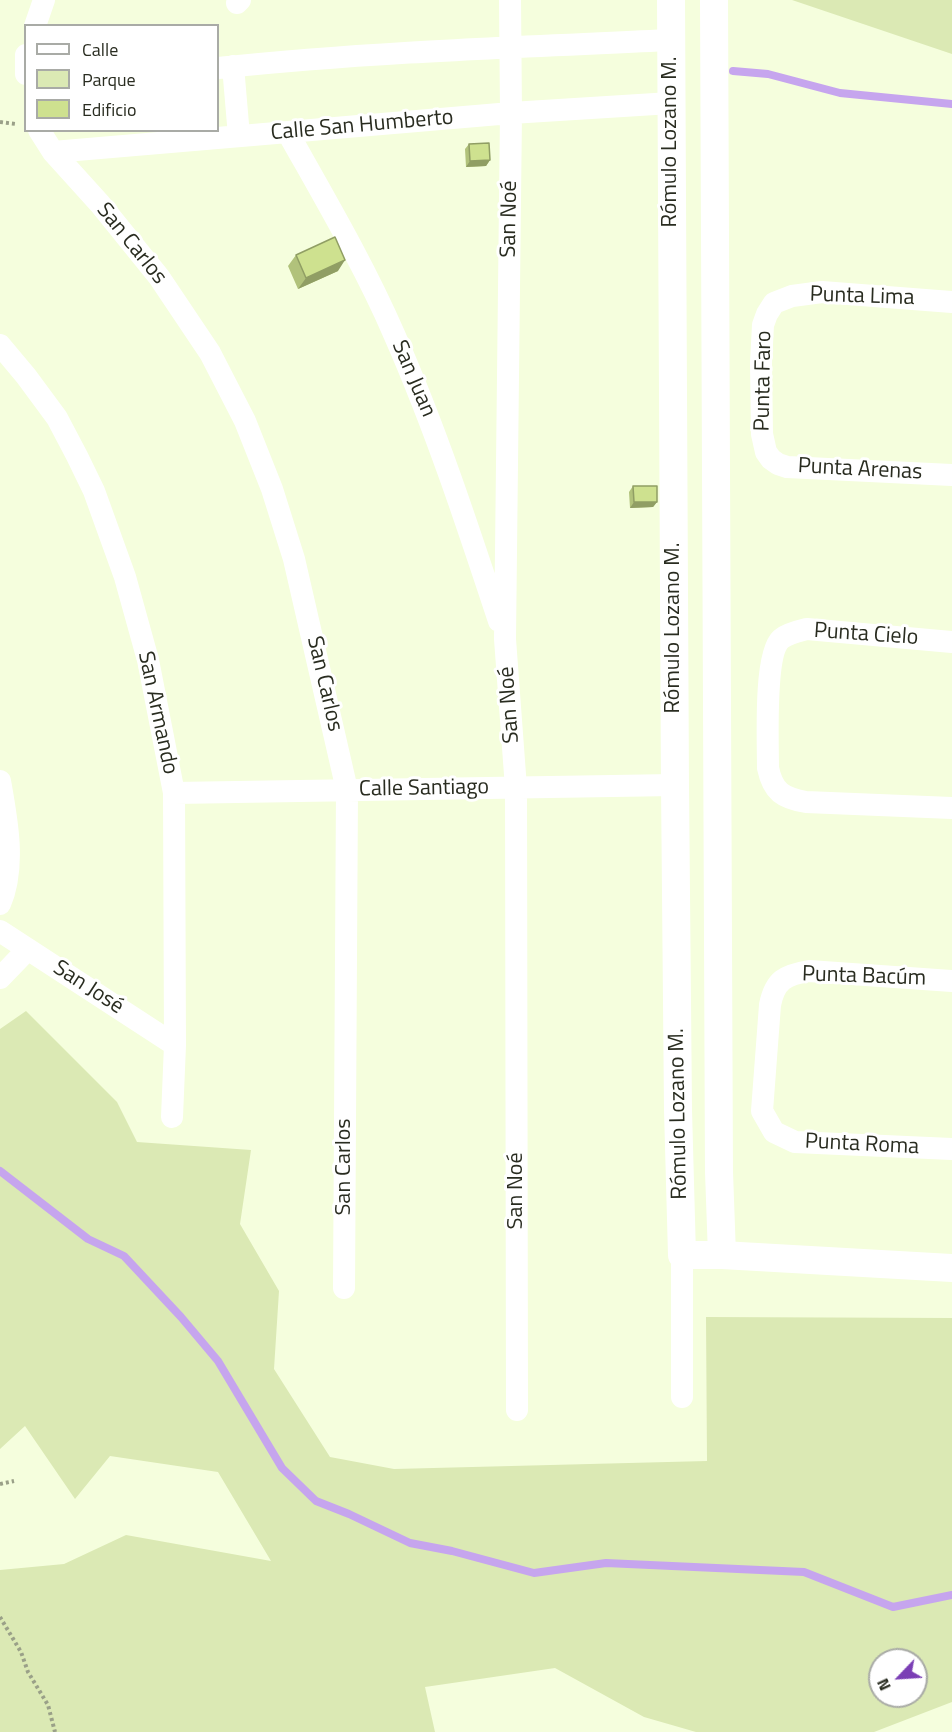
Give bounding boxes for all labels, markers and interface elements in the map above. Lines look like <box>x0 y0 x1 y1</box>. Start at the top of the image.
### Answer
legend <box>24 24 219 132</box>
text: Calle <box>82 36 118 63</box>
street label: Rómulo Lozano M. <box>658 56 684 228</box>
text: Parque <box>82 66 136 93</box>
text: Edificio <box>82 96 136 123</box>
street label: Calle San Humberto <box>270 105 454 147</box>
street label: San Noé <box>496 180 524 258</box>
street label: San Carlos <box>90 198 172 290</box>
street label: Punta Lima <box>809 282 915 312</box>
street label: Punta Faro <box>750 330 778 432</box>
street label: San Juan <box>385 337 441 421</box>
street label: Punta Arenas <box>797 454 923 486</box>
street label: Rómulo Lozano M. <box>661 542 687 714</box>
street label: Punta Cielo <box>813 618 919 652</box>
street label: San Carlos <box>300 634 348 734</box>
street label: San Armando <box>131 649 183 777</box>
street label: San Noé <box>494 666 526 744</box>
street label: Calle Santiago <box>359 775 489 803</box>
street label: San José <box>48 955 128 1021</box>
street label: Punta Bacúm <box>801 962 927 992</box>
street label: Rómulo Lozano M. <box>664 1028 694 1200</box>
street label: San Carlos <box>332 1118 358 1216</box>
street label: Punta Roma <box>804 1129 920 1161</box>
street label: San Noé <box>504 1152 530 1230</box>
north arrow <box>868 1648 928 1708</box>
text: N <box>870 1675 897 1695</box>

